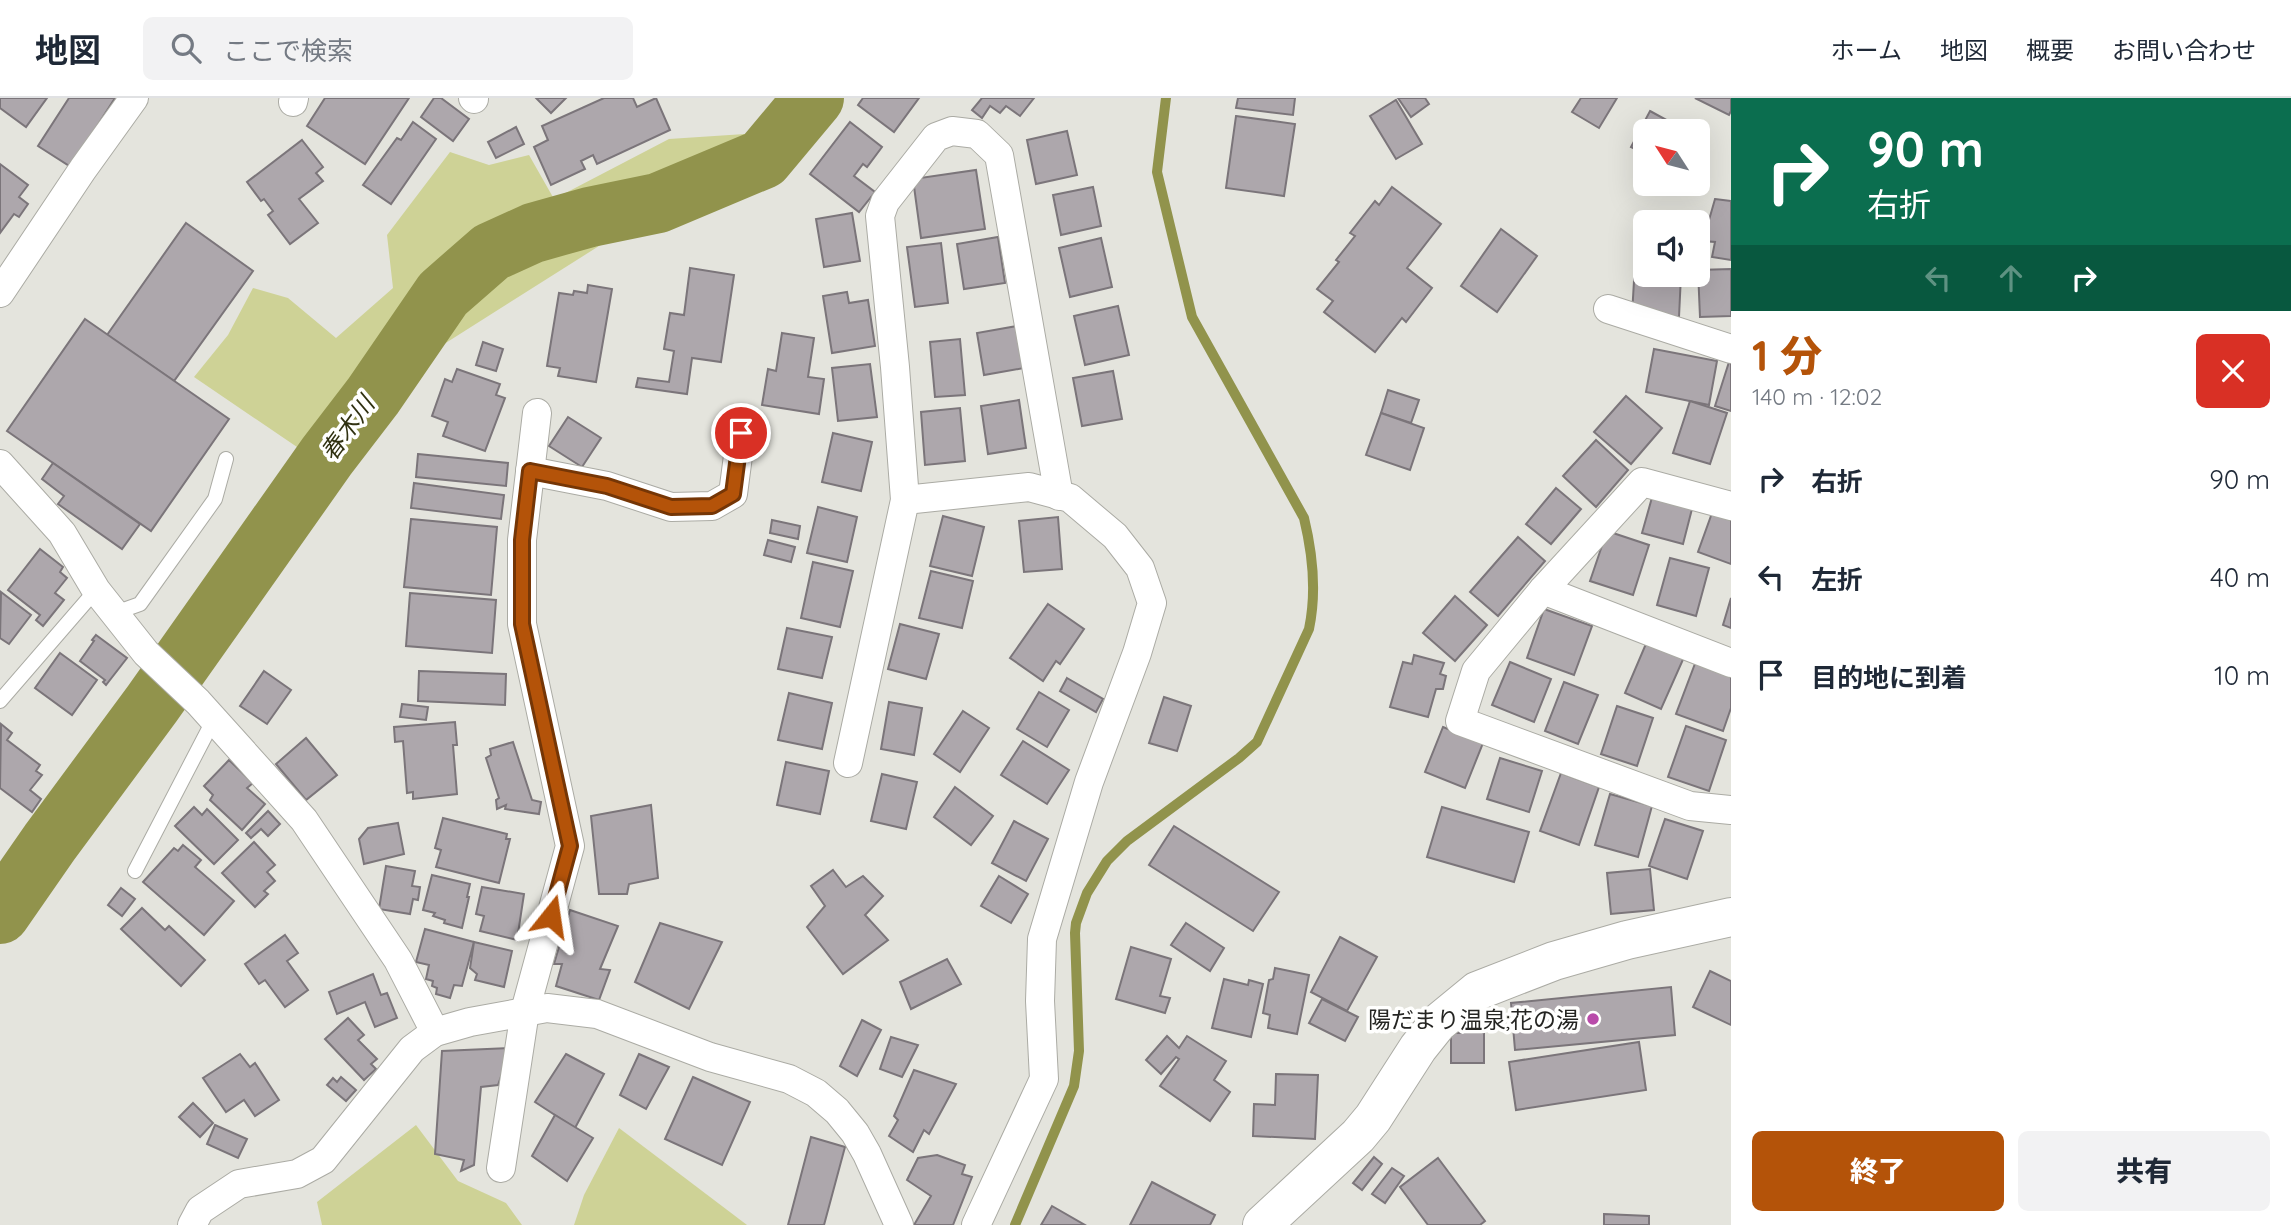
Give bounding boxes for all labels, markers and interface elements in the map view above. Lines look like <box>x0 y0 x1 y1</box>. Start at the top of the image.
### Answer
search box <box>143 17 633 80</box>
text: 地図 <box>35 29 101 70</box>
icon: search <box>167 29 205 67</box>
text: ここで検索 <box>223 34 353 67</box>
text: ホーム <box>1831 35 1902 65</box>
text: 地図 <box>1940 35 1988 65</box>
text: 概要 <box>2026 35 2074 65</box>
text: お問い合わせ <box>2112 35 2256 65</box>
text: 90 m <box>1867 118 1984 179</box>
north arrow <box>1633 119 1710 196</box>
map controls <box>1633 119 1710 287</box>
icon: right <box>1752 126 1843 217</box>
text: 右折 <box>1867 184 1931 224</box>
button: sound <box>1633 210 1710 287</box>
icon: left <box>1919 259 1957 297</box>
icon: ahead <box>1992 259 2030 297</box>
icon: right <box>2065 259 2103 297</box>
text: 1 分 <box>1752 329 1822 382</box>
button: close <box>2196 334 2270 408</box>
text: 140 m · 12:02 <box>1752 382 1882 411</box>
water label: 春木川 <box>314 388 382 466</box>
pin <box>711 403 771 463</box>
icon: arrive <box>722 414 760 452</box>
icon: right <box>1752 460 1790 498</box>
text: 90 m <box>2209 463 2270 496</box>
text: 右折 <box>1811 465 1863 498</box>
icon: left <box>1752 558 1790 596</box>
text: 40 m <box>2210 561 2270 594</box>
text: 左折 <box>1811 563 1863 596</box>
icon: arrive <box>1752 656 1790 694</box>
text: 10 m <box>2214 659 2270 692</box>
text: 目的地に到着 <box>1811 661 1967 694</box>
position arrow <box>514 879 588 953</box>
place label: 陽だまり温泉;花の湯 <box>1368 1005 1579 1034</box>
marker: 陽だまり温泉;花の湯 <box>1585 1011 1601 1027</box>
button: 終了 <box>1752 1131 2004 1211</box>
button: 共有 <box>2018 1131 2270 1211</box>

